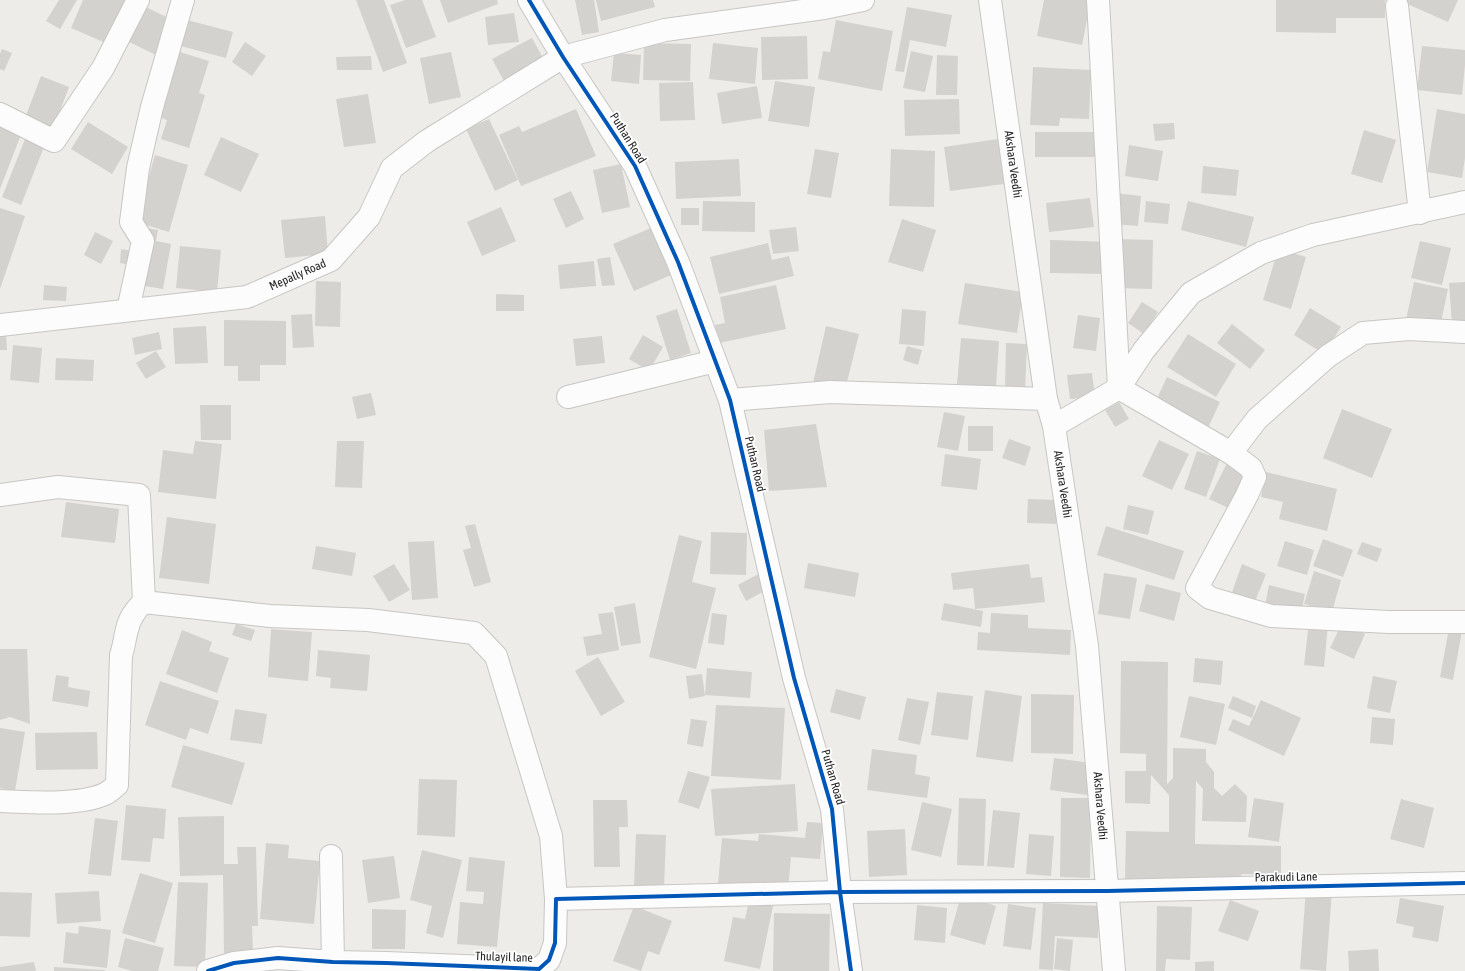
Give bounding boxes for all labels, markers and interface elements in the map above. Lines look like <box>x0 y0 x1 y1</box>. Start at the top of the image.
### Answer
street label: Puthan Road <box>607 110 649 166</box>
street label: Akshara Veedhi <box>1001 130 1025 199</box>
street label: Mepally Road <box>267 256 328 293</box>
street label: Puthan Road <box>742 435 768 493</box>
street label: Akshara Veedhi <box>1051 450 1075 519</box>
street label: Puthan Road <box>818 748 848 806</box>
street label: Akshara Veedhi <box>1090 771 1110 840</box>
street label: Parakudi Lane <box>1254 869 1318 885</box>
street label: Thulayil lane <box>475 949 533 965</box>

